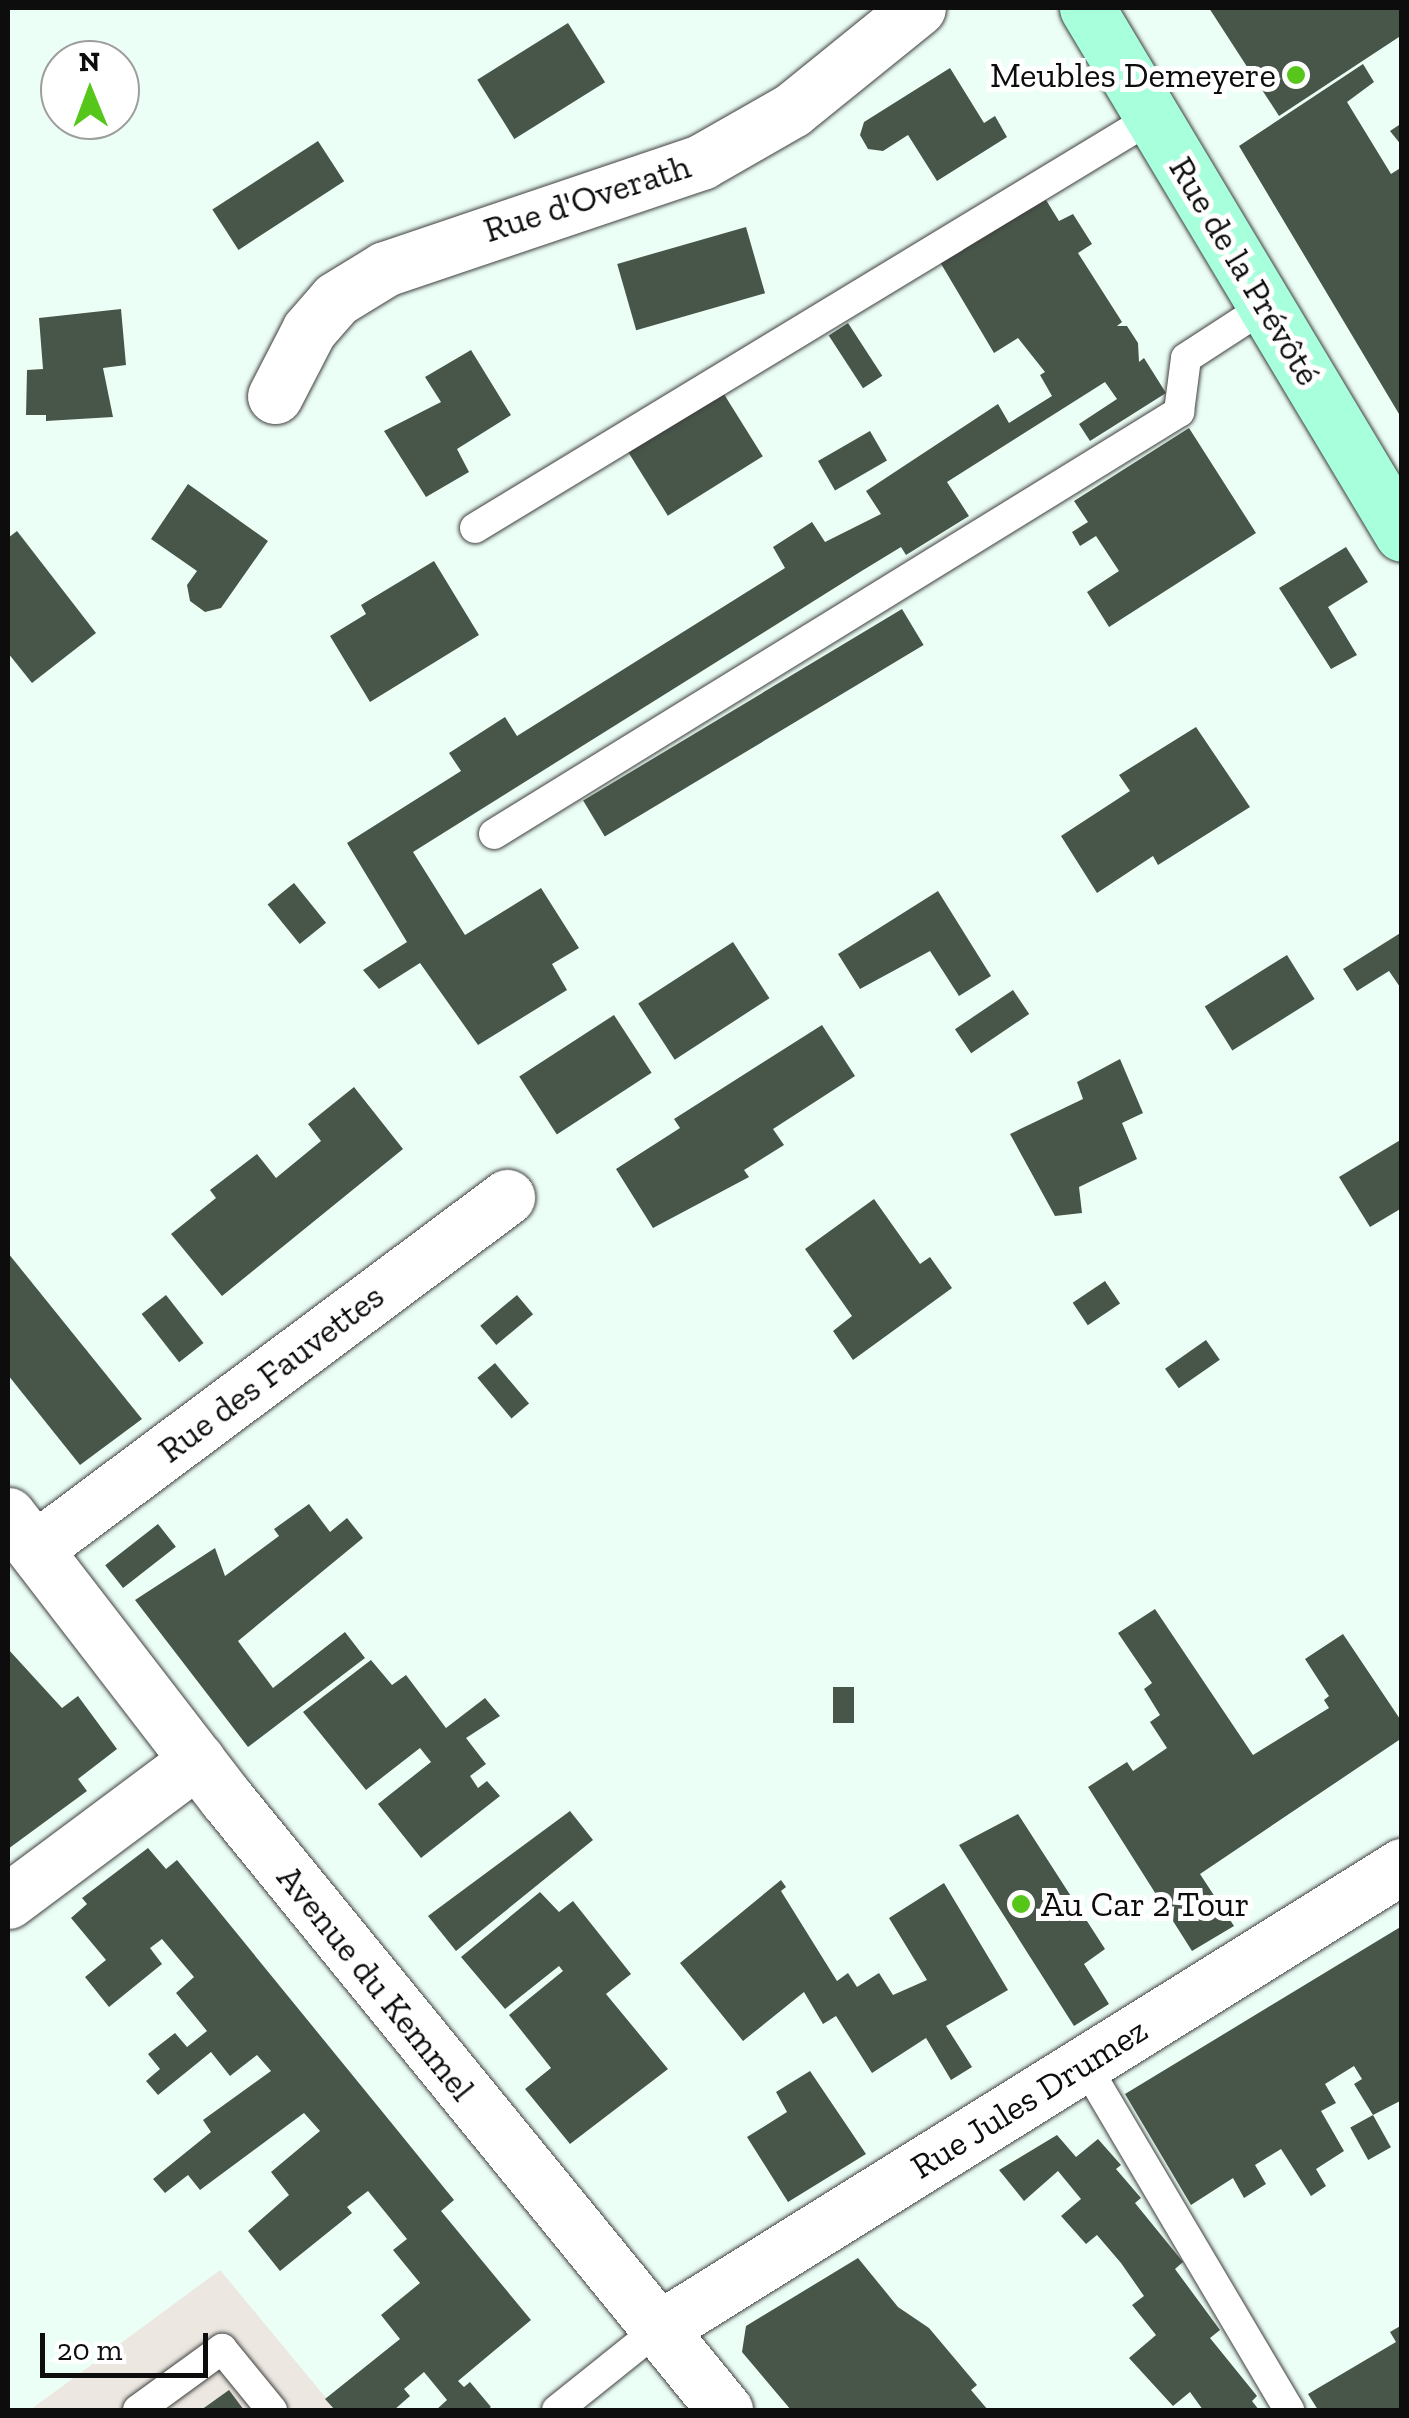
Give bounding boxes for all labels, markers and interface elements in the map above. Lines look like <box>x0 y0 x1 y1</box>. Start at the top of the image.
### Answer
north arrow <box>40 40 140 140</box>
text: N <box>79 45 100 78</box>
place label: Meubles Demeyere <box>990 54 1276 96</box>
marker: Meubles Demeyere <box>1285 64 1307 86</box>
street label: Rue d'Overath <box>478 145 696 251</box>
street label: Rue de la Prévôté <box>1160 149 1330 393</box>
street label: Rue des Fauvettes <box>150 1275 392 1471</box>
street label: Avenue du Kemmel <box>268 1857 484 2109</box>
place label: Au Car 2 Tour <box>1041 1883 1251 1925</box>
marker: Au Car 2 Tour <box>1010 1893 1032 1915</box>
street label: Rue Jules Drumez <box>903 2008 1155 2188</box>
scale bar <box>45 2313 212 2375</box>
text: 20 m <box>57 2332 122 2368</box>

